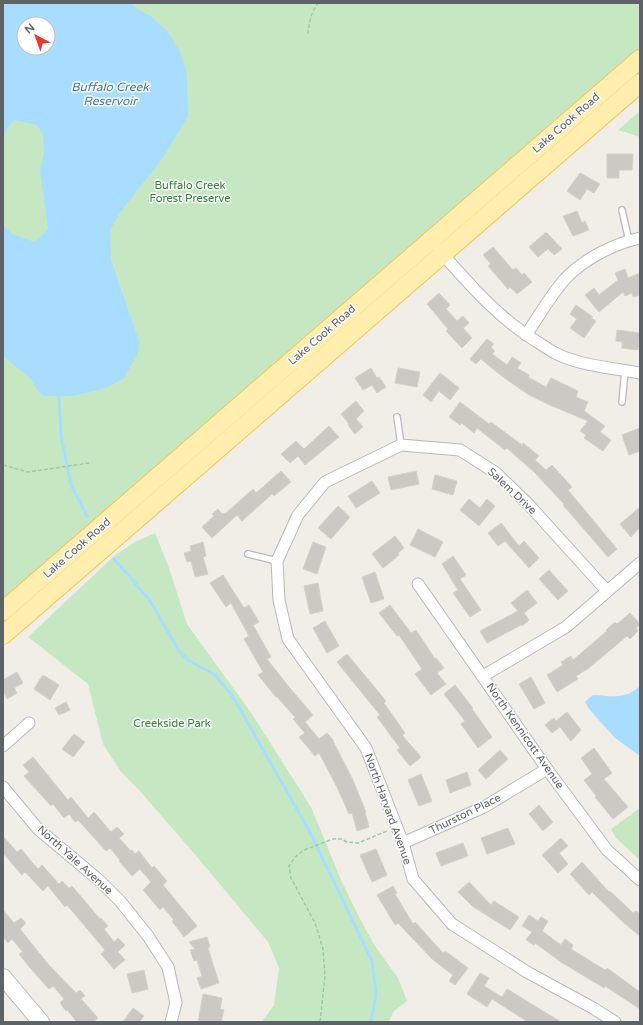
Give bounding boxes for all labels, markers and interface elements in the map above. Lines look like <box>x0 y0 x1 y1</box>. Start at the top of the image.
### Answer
north arrow <box>16 16 56 56</box>
text: N <box>22 21 37 37</box>
water label: Buffalo Creek Reservoir <box>71 80 150 108</box>
street label: Lake Cook Road <box>530 90 602 156</box>
park label: Buffalo Creek Forest Preserve <box>150 179 230 205</box>
street label: Lake Cook Road <box>286 302 358 368</box>
street label: Salem Drive <box>485 465 539 517</box>
street label: Lake Cook Road <box>41 515 113 581</box>
street label: North Kennicott Avenue <box>483 681 567 791</box>
park label: Creekside Park <box>133 717 211 730</box>
street label: North Harvard Avenue <box>362 752 414 866</box>
street label: Thurston Place <box>427 791 503 837</box>
street label: North Yale Avenue <box>35 823 115 897</box>

